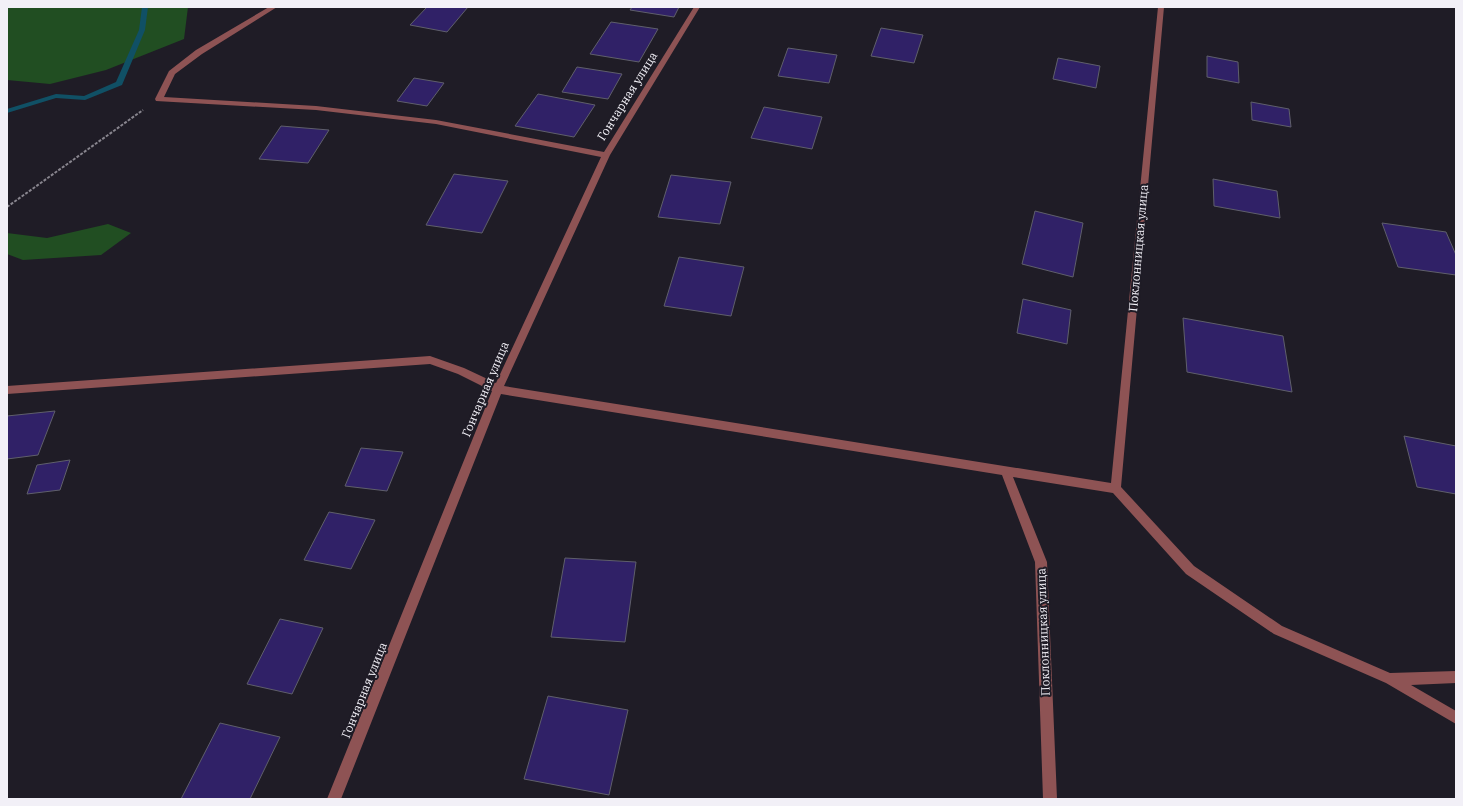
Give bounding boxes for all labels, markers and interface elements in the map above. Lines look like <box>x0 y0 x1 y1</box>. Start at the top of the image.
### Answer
street label: Гончарная улица <box>594 48 661 143</box>
street label: Поклонницкая улица <box>1125 183 1151 312</box>
street label: Гончарная улица <box>458 339 512 439</box>
street label: Поклонницкая улица <box>1033 567 1053 696</box>
street label: Гончарная улица <box>338 640 390 740</box>

